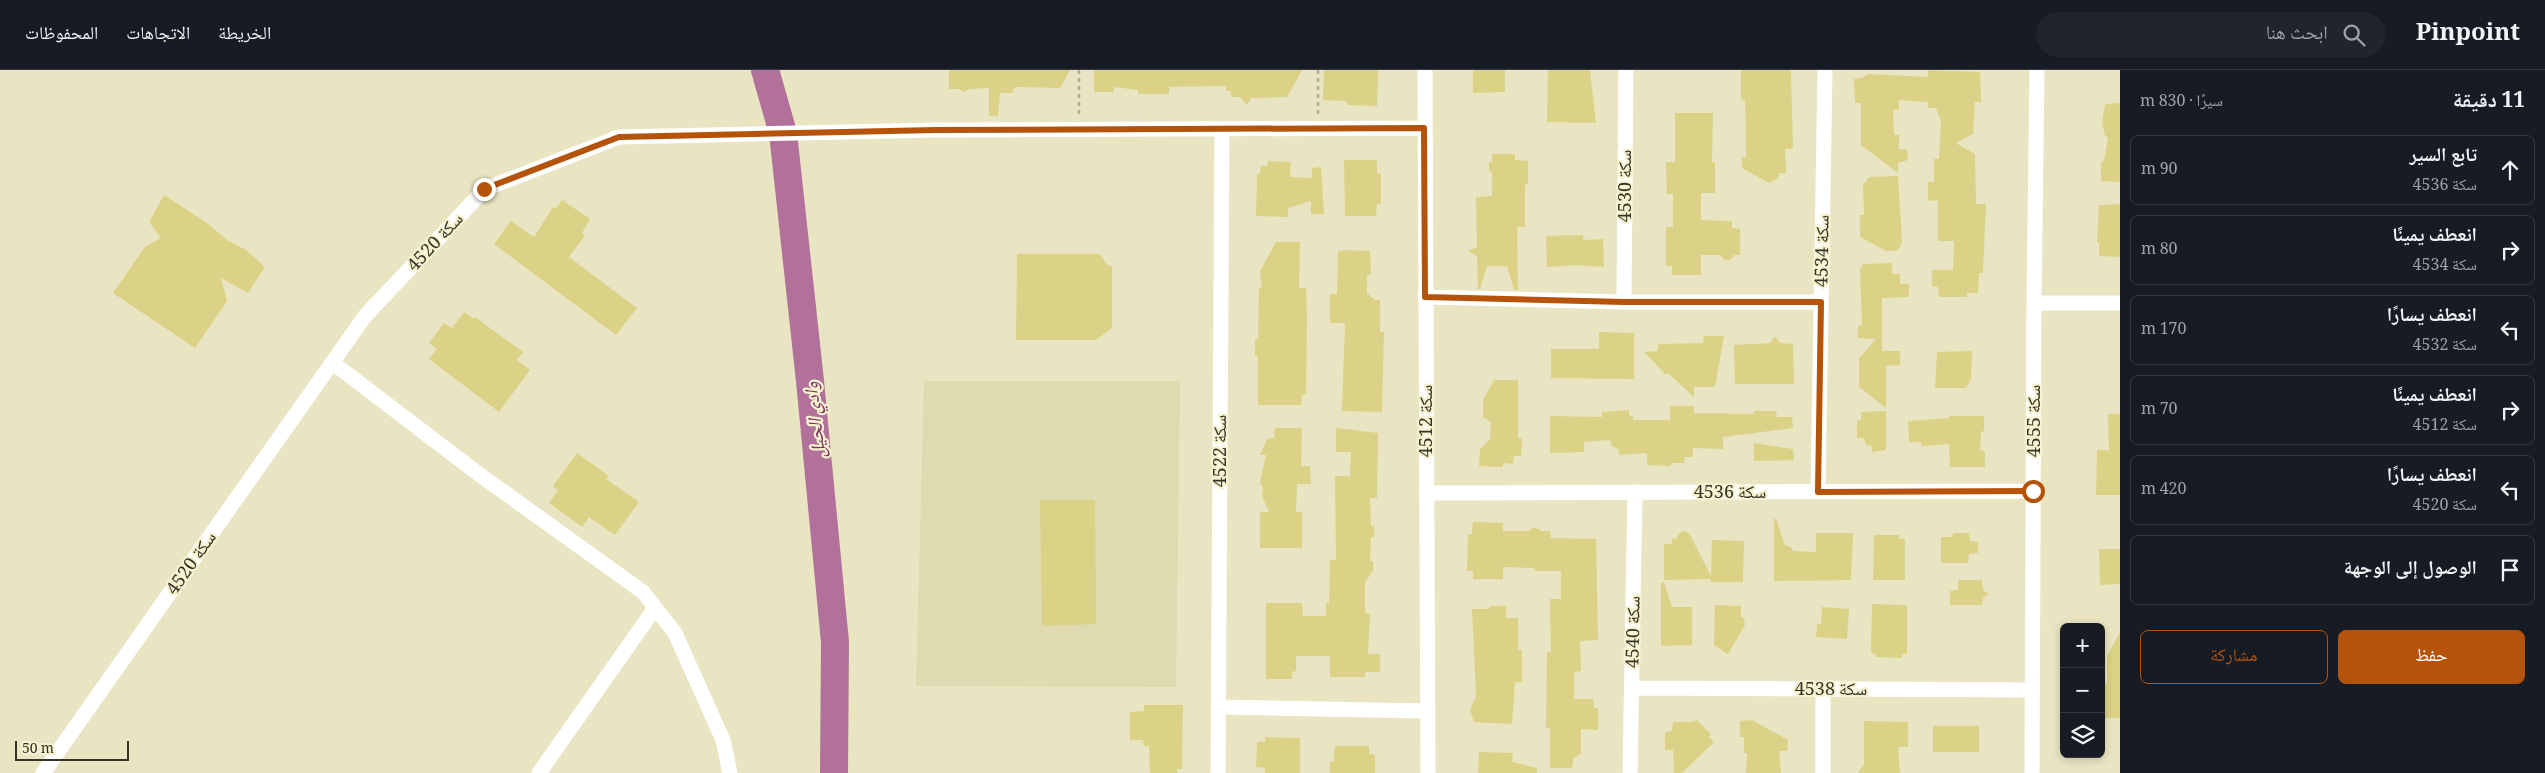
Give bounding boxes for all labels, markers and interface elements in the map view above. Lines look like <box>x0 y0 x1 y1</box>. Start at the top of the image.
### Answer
search box <box>2036 12 2386 57</box>
text: Pinpoint <box>2416 14 2520 55</box>
text: ابحث هنا <box>2266 19 2328 51</box>
text: المحفوظات <box>25 20 98 50</box>
text: الاتجاهات <box>126 20 190 50</box>
text: الخريطة <box>218 20 271 50</box>
icon: search <box>2340 21 2368 49</box>
text: 11 دقيقة <box>2453 85 2525 120</box>
text: سيرًا · 830 m <box>2140 89 2223 116</box>
text: تابع السير <box>2409 141 2477 173</box>
street label: سكة 4530 <box>1612 150 1642 222</box>
icon: ahead <box>2496 156 2524 184</box>
text: 90 m <box>2141 157 2178 184</box>
text: سكة 4536 <box>2413 173 2477 200</box>
route end <box>473 178 496 201</box>
street label: سكة 4520 <box>401 207 472 280</box>
street label: سكة 4534 <box>1808 215 1840 288</box>
text: انعطف يمينًا <box>2392 221 2477 253</box>
icon: right <box>2496 236 2524 264</box>
text: 80 m <box>2141 237 2178 264</box>
text: سكة 4534 <box>2413 253 2477 280</box>
text: انعطف يسارًا <box>2387 301 2477 333</box>
icon: left <box>2496 316 2524 344</box>
text: 170 m <box>2141 317 2187 344</box>
text: سكة 4532 <box>2413 333 2477 360</box>
water label: وادي الحيل <box>797 380 837 459</box>
text: انعطف يمينًا <box>2392 381 2477 413</box>
street label: سكة 4512 <box>1413 385 1443 457</box>
street label: سكة 4555 <box>2021 385 2051 457</box>
icon: right <box>2496 396 2524 424</box>
text: 70 m <box>2141 397 2178 424</box>
text: سكة 4512 <box>2413 413 2477 440</box>
street label: سكة 4522 <box>1207 415 1237 487</box>
text: انعطف يسارًا <box>2387 461 2477 493</box>
icon: left <box>2496 476 2524 504</box>
text: 420 m <box>2141 477 2187 504</box>
street label: سكة 4536 <box>1694 479 1766 509</box>
route start <box>2022 480 2045 503</box>
text: سكة 4520 <box>2413 493 2477 520</box>
street label: سكة 4520 <box>160 526 226 602</box>
text: الوصول إلى الوجهة <box>2344 554 2477 586</box>
icon: arrive <box>2496 556 2524 584</box>
street label: سكة 4540 <box>1619 596 1651 669</box>
map controls <box>2060 623 2105 758</box>
button: + <box>2060 623 2105 668</box>
button: مشاركة <box>2140 630 2328 684</box>
button: حفظ <box>2338 630 2525 684</box>
button: − <box>2060 668 2105 713</box>
street label: سكة 4538 <box>1795 676 1867 706</box>
button: layers <box>2060 713 2105 758</box>
scale bar <box>15 738 129 761</box>
text: 50 m <box>22 738 54 762</box>

